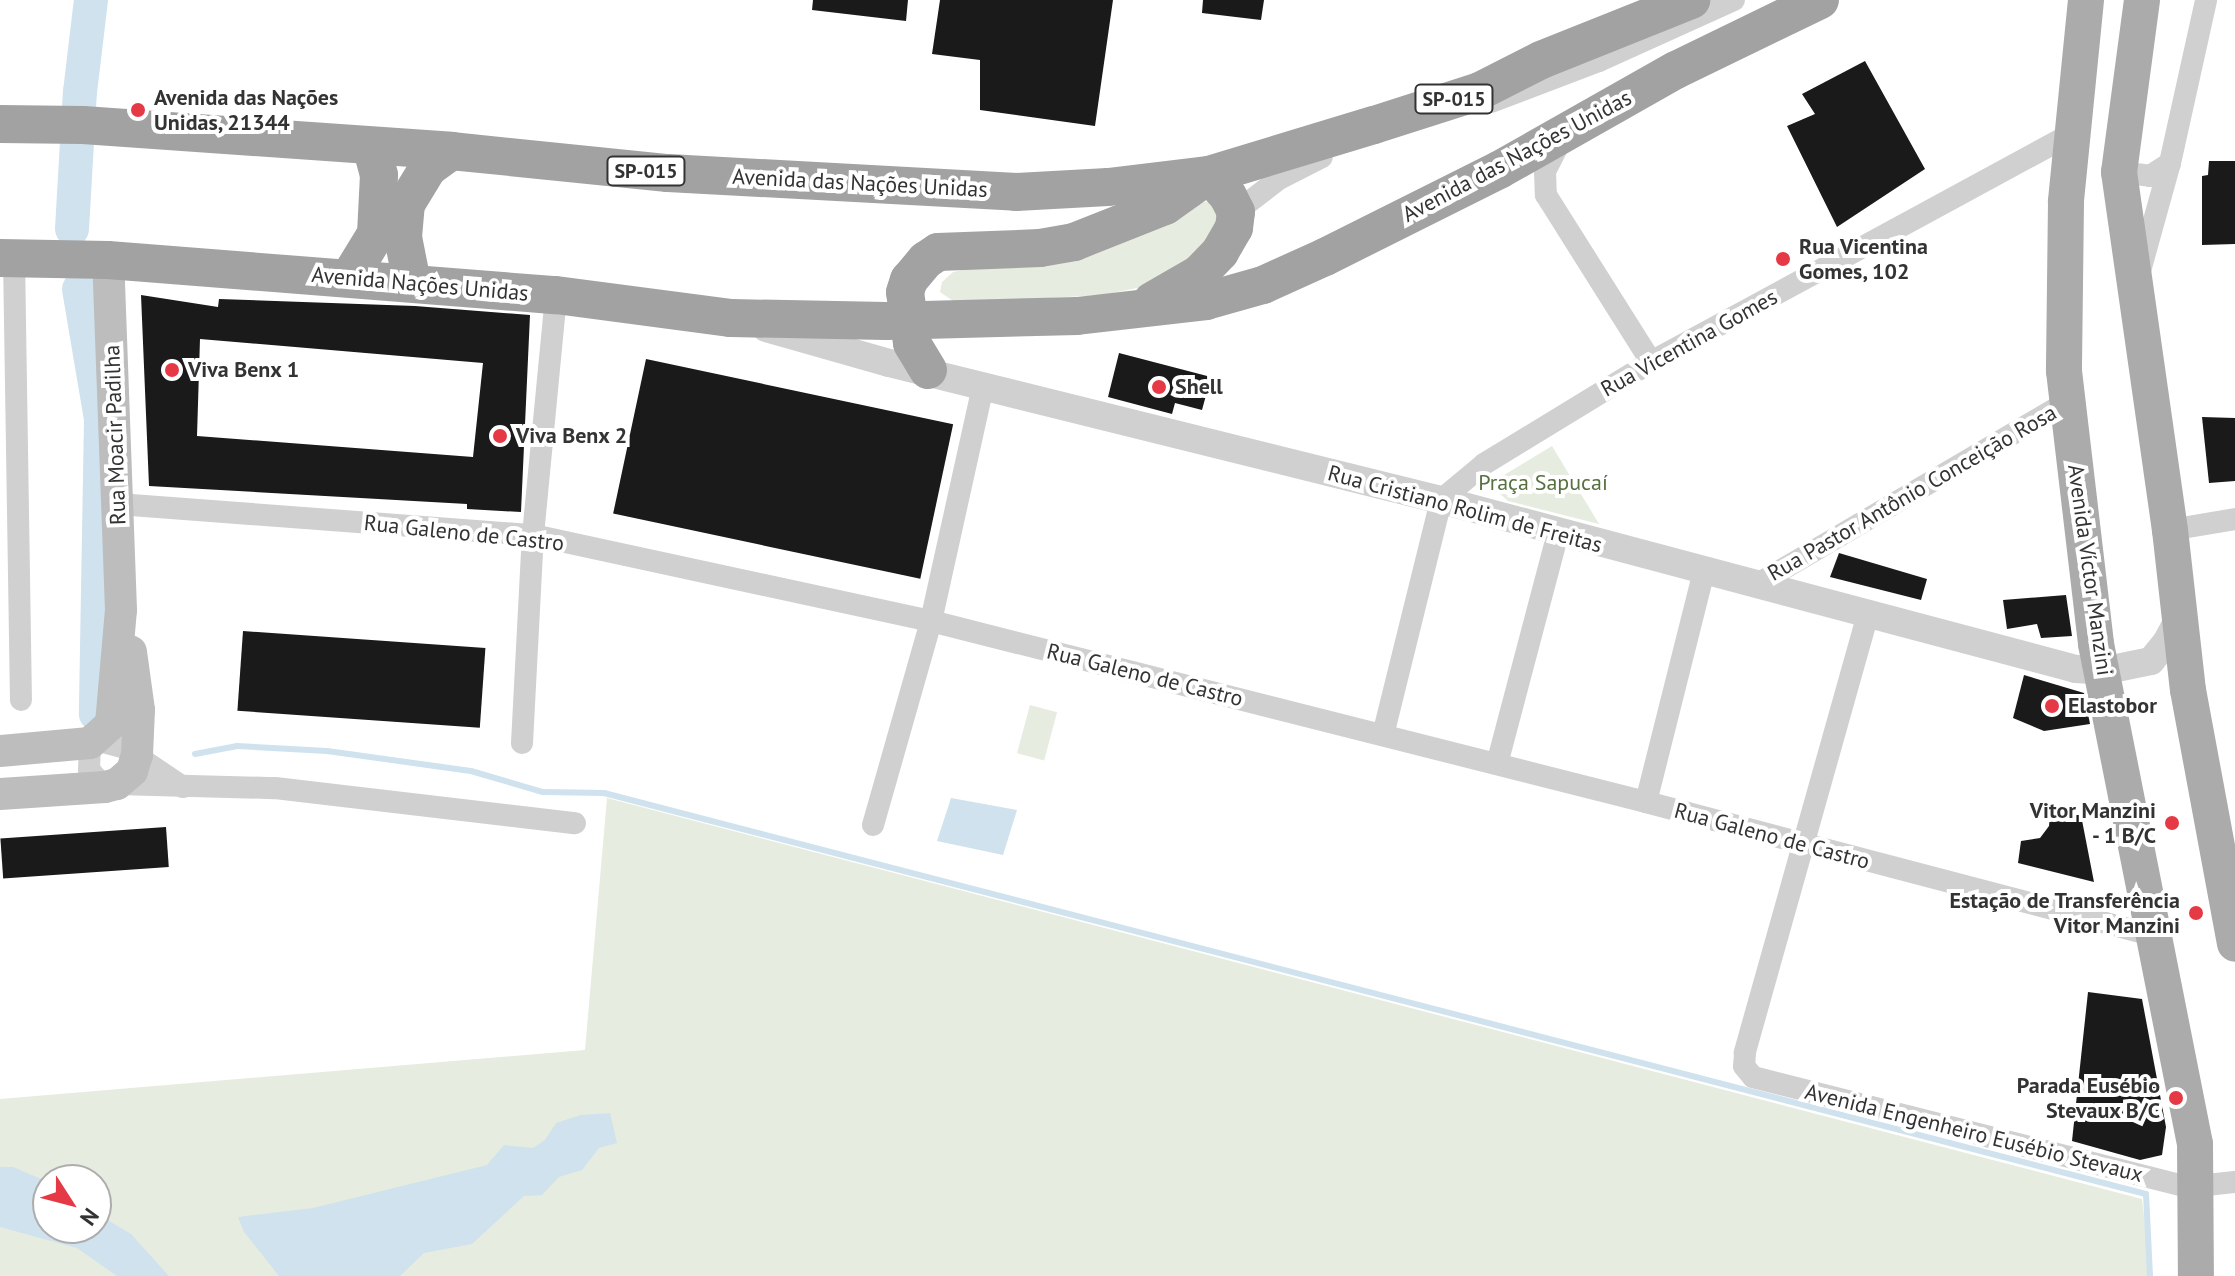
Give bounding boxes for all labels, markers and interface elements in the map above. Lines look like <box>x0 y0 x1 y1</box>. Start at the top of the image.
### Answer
road number: SP-015 <box>1414 83 1494 115</box>
place label: Avenida das Nações Unidas, 21344 <box>154 84 338 136</box>
street label: Avenida das Nações Unidas <box>1398 84 1636 228</box>
marker: Avenida das Nações Unidas, 21344 <box>129 101 147 119</box>
road number: SP-015 <box>606 155 686 187</box>
street label: Avenida das Nações Unidas <box>732 163 988 203</box>
place label: Rua Vicentina Gomes, 102 <box>1799 233 1929 284</box>
marker: Rua Vicentina Gomes, 102 <box>1774 250 1792 268</box>
street label: Avenida Nações Unidas <box>310 261 530 307</box>
street label: Rua Vicentina Gomes <box>1596 283 1782 403</box>
street label: Rua Moacir Padilha <box>99 344 131 526</box>
place label: Viva Benx 1 <box>188 357 300 383</box>
marker: Viva Benx 1 <box>163 361 181 379</box>
place label: Shell <box>1175 374 1223 400</box>
marker: Shell <box>1150 378 1168 396</box>
street label: Rua Pastor Antônio Conceição Rosa <box>1763 399 2061 587</box>
place label: Viva Benx 2 <box>516 423 628 449</box>
marker: Viva Benx 2 <box>491 427 509 445</box>
street label: Rua Cristiano Rolim de Freitas <box>1325 460 1605 558</box>
street label: Avenida Víctor Manzini <box>2062 462 2118 678</box>
park label: Praça Sapucaí <box>1478 470 1608 496</box>
street label: Rua Galeno de Castro <box>363 509 565 557</box>
street label: Rua Galeno de Castro <box>1044 638 1246 712</box>
place label: Elastobor <box>2068 693 2157 719</box>
marker: Elastobor <box>2043 697 2061 715</box>
street label: Rua Galeno de Castro <box>1671 797 1873 875</box>
place label: Vitor Manzini - 1 B/C <box>2030 797 2156 848</box>
marker: Vitor Manzini - 1 B/C <box>2163 814 2181 832</box>
place label: Estação de Transferência Vitor Manzini <box>1949 887 2180 938</box>
marker: Estação de Transferência Vitor Manzini <box>2187 904 2205 922</box>
place label: Parada Eusébio Stevaux B/C <box>2017 1072 2160 1124</box>
street label: Avenida Engenheiro Eusébio Stevaux <box>1802 1078 2146 1188</box>
marker: Parada Eusébio Stevaux B/C <box>2167 1089 2185 1107</box>
north arrow <box>32 1164 112 1244</box>
text: N <box>74 1203 105 1231</box>

